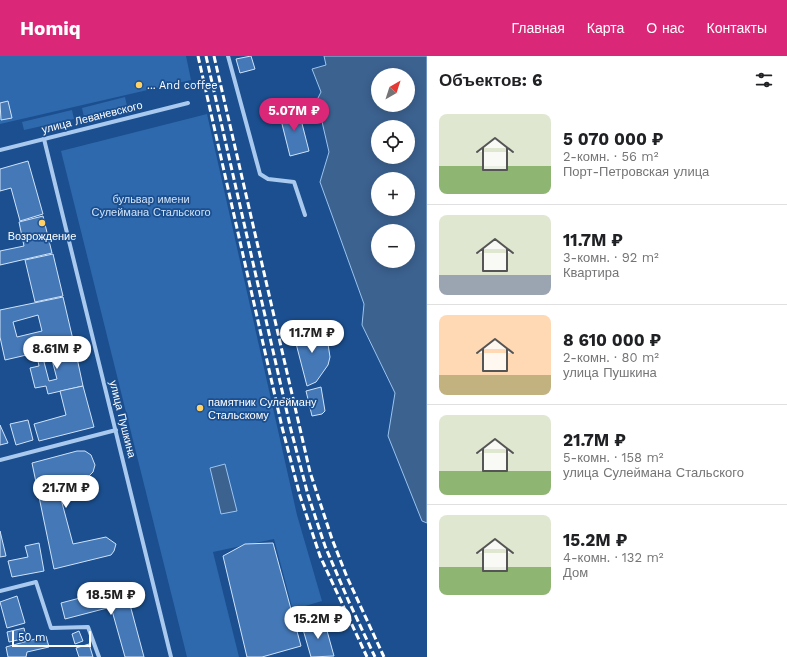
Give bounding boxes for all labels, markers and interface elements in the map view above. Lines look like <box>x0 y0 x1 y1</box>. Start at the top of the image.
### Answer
text: Homiq <box>20 17 81 40</box>
text: Главная <box>512 20 565 36</box>
text: Карта <box>587 20 624 36</box>
text: О нас <box>646 20 685 36</box>
text: Контакты <box>707 20 767 36</box>
north arrow <box>371 68 415 112</box>
map controls <box>371 68 415 268</box>
icon: filters <box>753 69 775 91</box>
text: Объектов: 6 <box>439 70 542 90</box>
place label: ... And coffee <box>147 79 218 92</box>
marker: ... And coffee <box>134 80 144 90</box>
pin: 5.07M ₽ <box>257 98 331 132</box>
street label: улица Леваневского <box>40 99 144 136</box>
text: 5.07M ₽ <box>268 103 320 118</box>
button: locate <box>371 120 415 164</box>
text: 5 070 000 ₽ <box>563 129 663 149</box>
icon: home <box>471 130 519 178</box>
text: 2-комн. · 56 m² <box>563 149 658 164</box>
text: Порт-Петровская улица <box>563 164 709 179</box>
button: + <box>371 172 415 216</box>
park label: бульвар имени Сулеймана Стальского <box>91 193 211 219</box>
marker: Возрождение <box>37 218 47 228</box>
button: − <box>371 224 415 268</box>
place label: Возрождение <box>8 230 76 243</box>
text: 11.7M ₽ <box>563 230 623 250</box>
icon: home <box>471 231 519 279</box>
text: 3-комн. · 92 m² <box>563 250 659 265</box>
text: Квартира <box>563 265 619 280</box>
pin: 11.7M ₽ <box>275 320 349 354</box>
text: 11.7M ₽ <box>289 325 335 340</box>
text: 8 610 000 ₽ <box>563 330 661 350</box>
icon: home <box>471 331 519 379</box>
pin: 8.61M ₽ <box>20 336 94 370</box>
text: 8.61M ₽ <box>32 341 82 356</box>
text: 2-комн. · 80 m² <box>563 350 659 365</box>
text: улица Пушкина <box>563 365 657 380</box>
street label: улица Пушкина <box>107 379 139 460</box>
place label: памятник Сулейману Стальскому <box>208 396 317 422</box>
marker: памятник Сулейману Стальскому <box>195 403 205 413</box>
text: 21.7M ₽ <box>563 430 626 450</box>
icon: home <box>471 431 519 479</box>
text: 5-комн. · 158 m² <box>563 450 664 465</box>
text: улица Сулеймана Стальского <box>563 465 744 480</box>
pin: 21.7M ₽ <box>29 475 103 509</box>
text: 21.7M ₽ <box>42 480 90 495</box>
text: 15.2M ₽ <box>563 530 627 550</box>
icon: home <box>471 531 519 579</box>
text: 4-комн. · 132 m² <box>563 550 664 565</box>
text: Дом <box>563 565 588 580</box>
pin: 18.5M ₽ <box>74 582 148 616</box>
text: 18.5M ₽ <box>86 587 136 602</box>
pin: 15.2M ₽ <box>281 606 355 640</box>
text: 15.2M ₽ <box>293 611 343 626</box>
scale bar <box>12 629 91 648</box>
text: 50 m <box>18 631 45 644</box>

